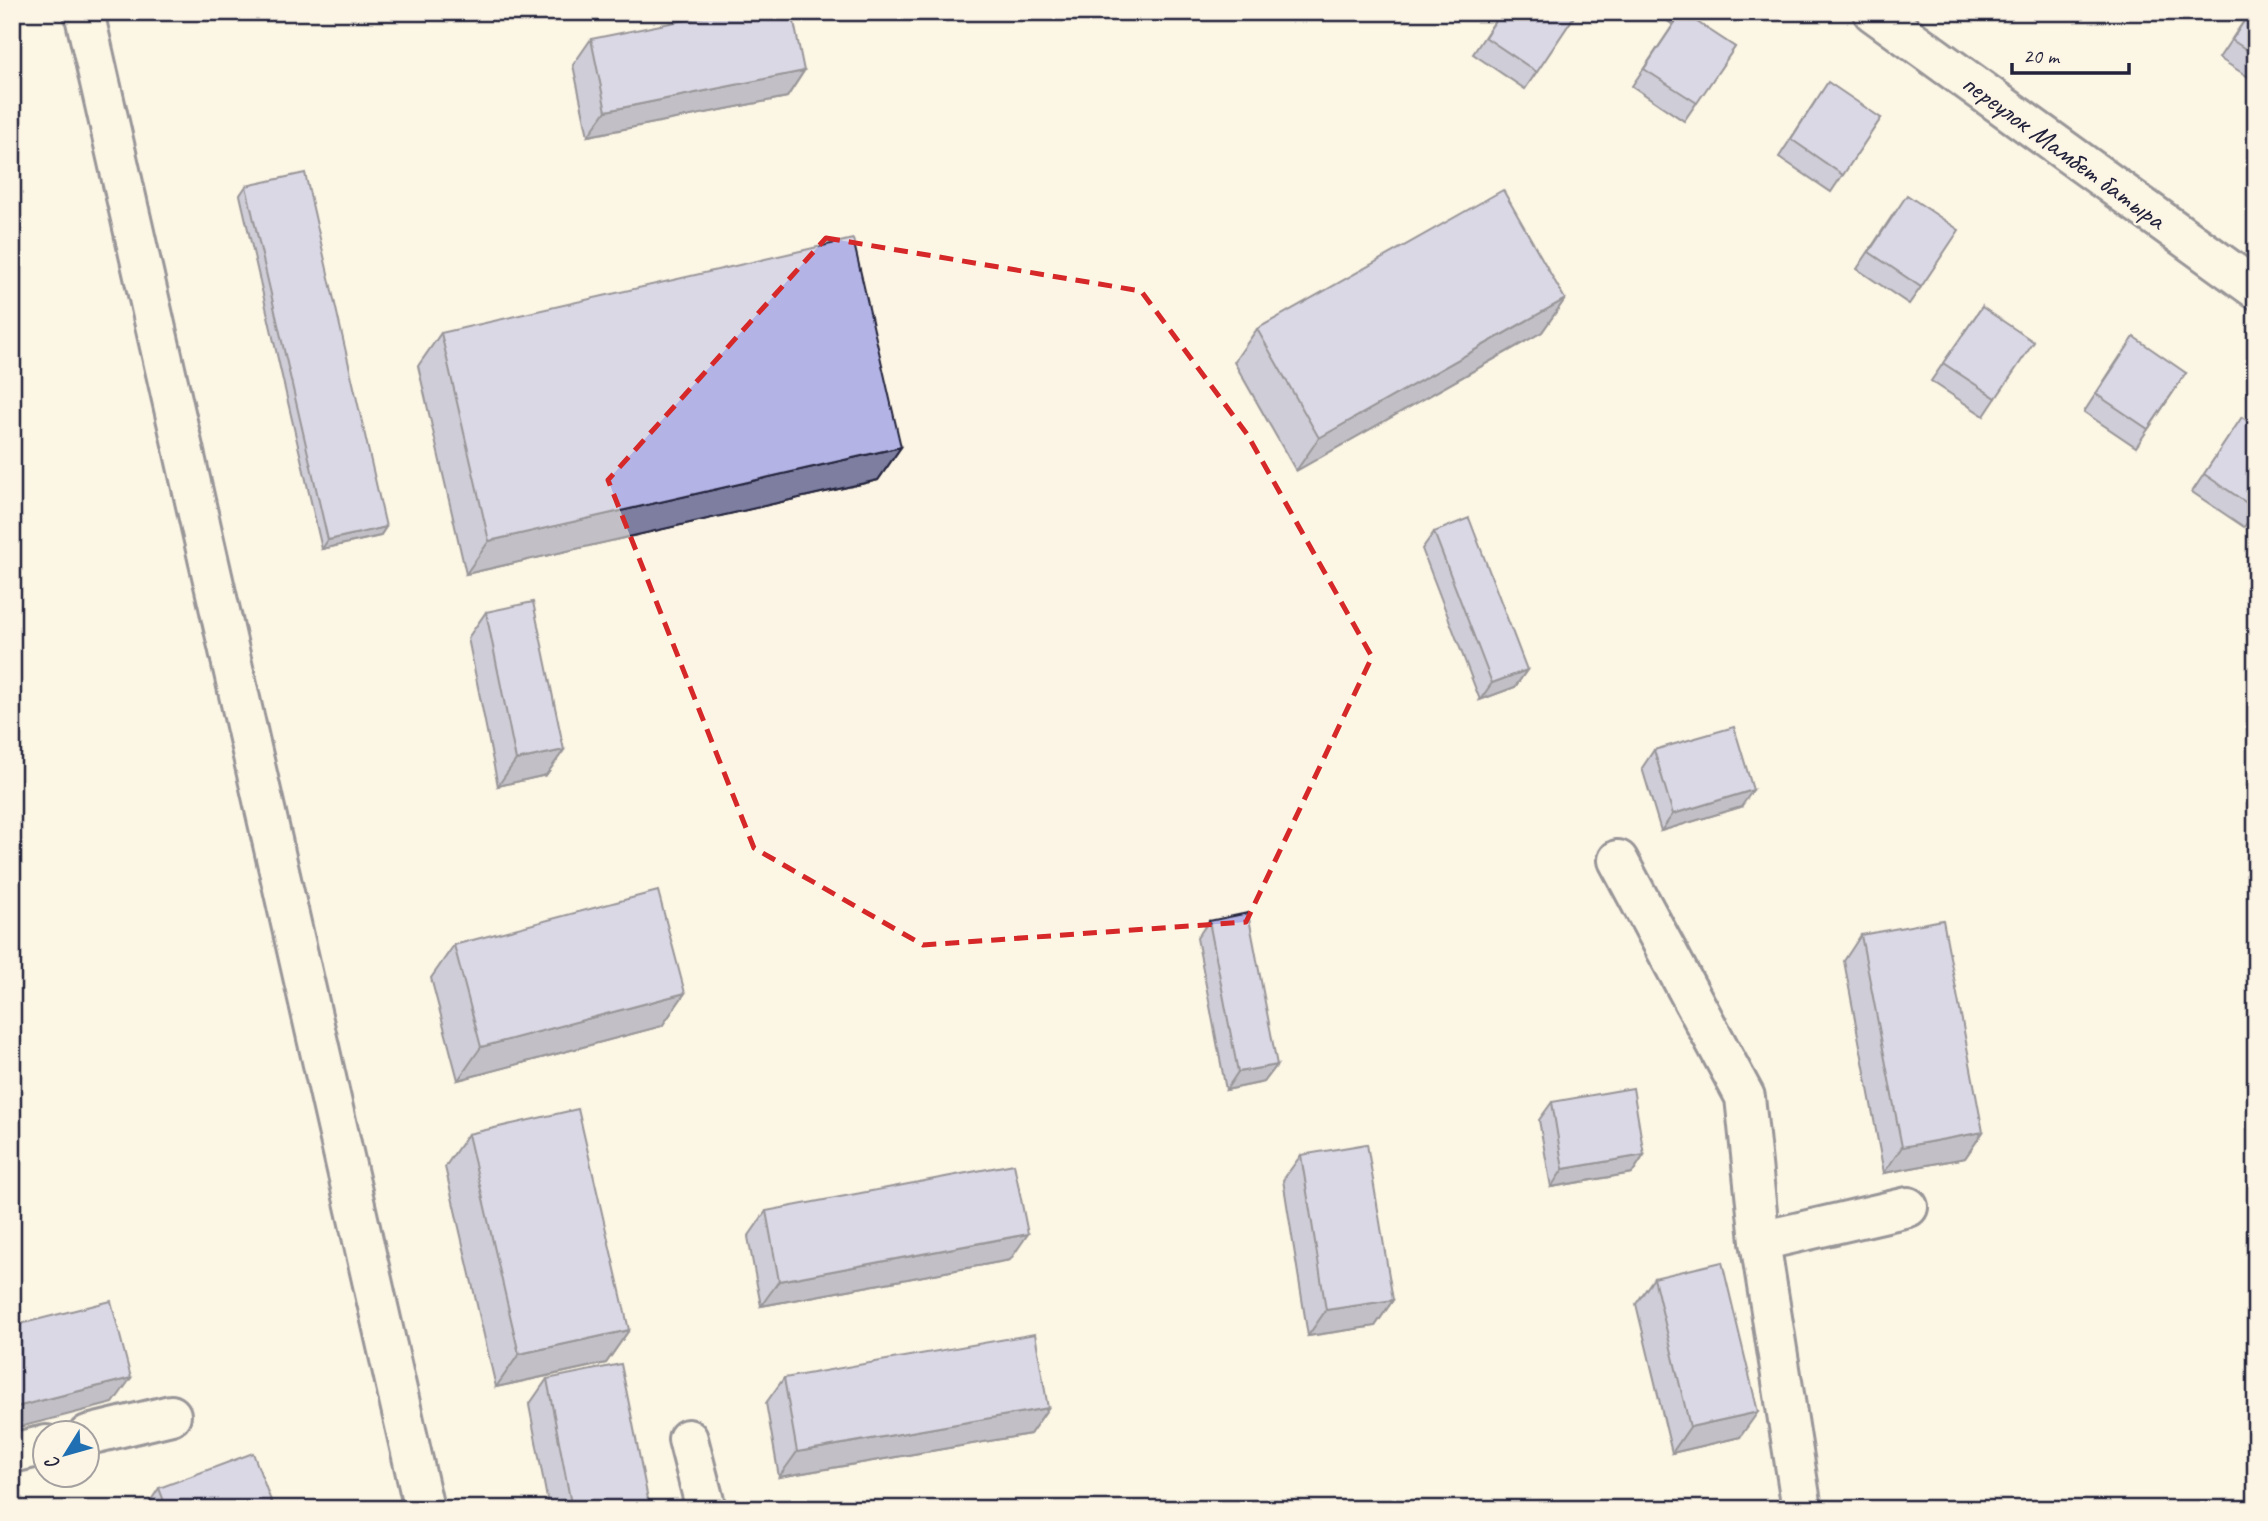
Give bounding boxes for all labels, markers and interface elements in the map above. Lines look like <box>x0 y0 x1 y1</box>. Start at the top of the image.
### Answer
scale bar <box>2012 32 2130 76</box>
text: 20 m <box>2023 43 2061 69</box>
street label: переулок Мамбет батыра <box>1955 65 2174 238</box>
north arrow <box>32 1420 102 1490</box>
text: С <box>39 1451 66 1475</box>

